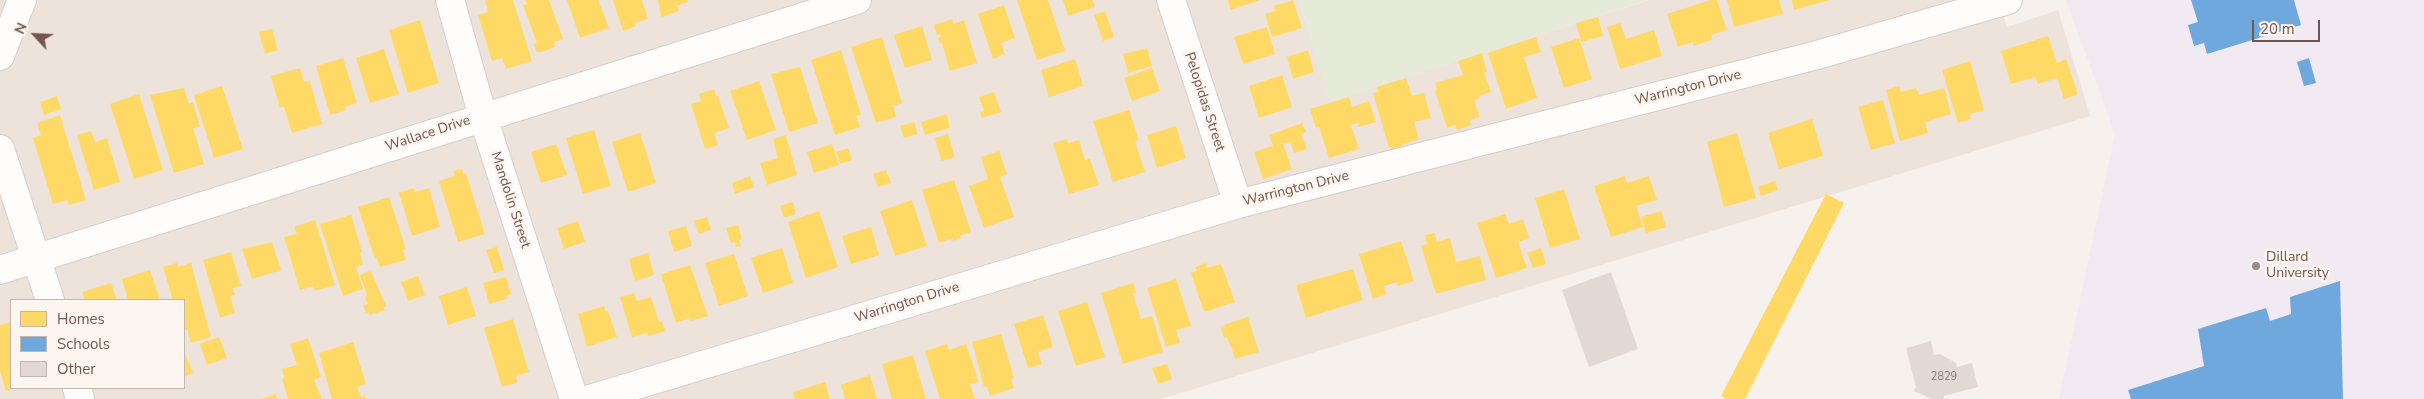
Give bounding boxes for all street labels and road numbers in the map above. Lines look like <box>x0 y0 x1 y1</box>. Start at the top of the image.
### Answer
street label: Pelopidas Street <box>1180 50 1228 154</box>
street label: Warrington Drive <box>1633 67 1743 109</box>
street label: Wallace Drive <box>383 112 473 156</box>
street label: Mandolin Street <box>486 150 534 250</box>
street label: Warrington Drive <box>1241 168 1351 210</box>
street label: Warrington Drive <box>853 279 961 327</box>

